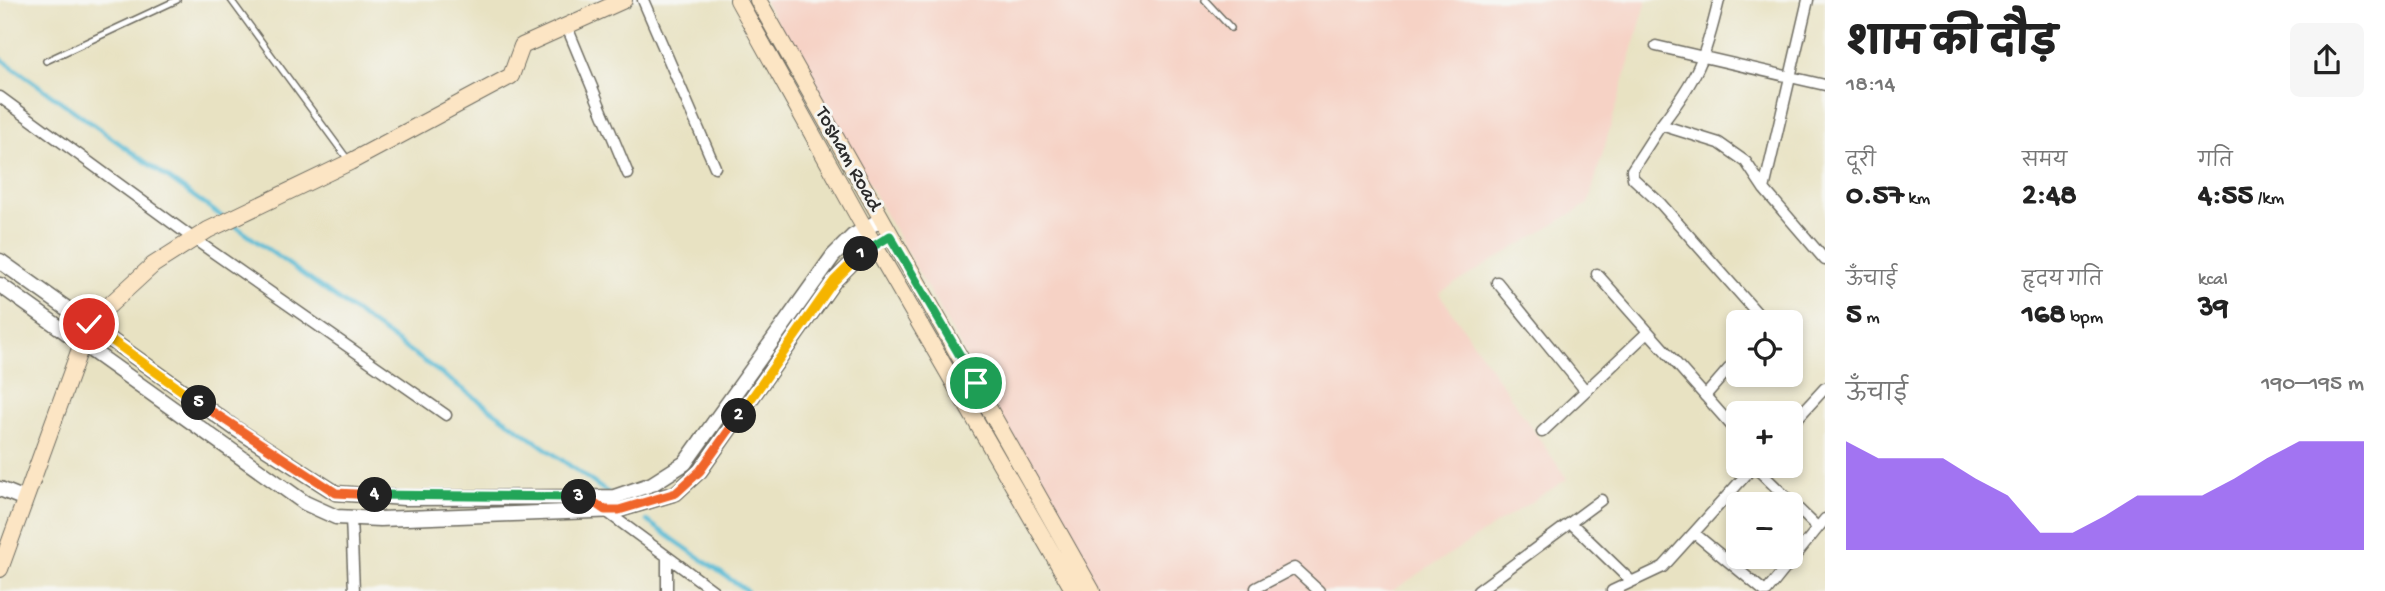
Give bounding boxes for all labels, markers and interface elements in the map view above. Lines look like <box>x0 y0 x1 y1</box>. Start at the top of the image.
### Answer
button: share <box>2290 23 2364 97</box>
text: शाम की दौड़ <box>1846 24 2057 68</box>
text: 18:14 <box>1846 72 1895 99</box>
street label: Tosham Road <box>808 102 887 218</box>
text: दूरी <box>1846 151 1876 174</box>
text: समय <box>2022 151 2067 174</box>
text: गति <box>2198 151 2233 174</box>
text: 0.57 <box>1846 180 1904 215</box>
text: 2:48 <box>2022 180 2077 215</box>
text: 4:55 <box>2198 180 2253 215</box>
text: km <box>1904 188 1930 211</box>
text: /km <box>2253 188 2284 211</box>
pin: 1 <box>844 236 878 272</box>
text: 1 <box>857 242 864 265</box>
text: kcal <box>2198 269 2228 292</box>
text: ऊँचाई <box>1846 270 1897 293</box>
text: हृदय गति <box>2022 270 2102 293</box>
text: 39 <box>2198 292 2229 327</box>
pin <box>59 294 119 354</box>
text: 5 <box>1846 299 1862 334</box>
text: 168 <box>2022 299 2066 334</box>
icon: check <box>70 305 108 343</box>
text: m <box>1862 307 1880 330</box>
text: bpm <box>2066 307 2103 330</box>
map controls <box>1726 310 1803 569</box>
button: locate <box>1726 310 1803 387</box>
pin <box>946 353 1006 413</box>
icon: arrive <box>957 364 995 402</box>
text: 190–195 m <box>2261 371 2364 398</box>
text: ऊँचाई <box>1846 382 1908 409</box>
pin: 5 <box>182 386 216 420</box>
text: 5 <box>194 391 204 414</box>
pin: 2 <box>722 398 756 434</box>
button: + <box>1726 401 1803 478</box>
text: 2 <box>734 404 743 427</box>
pin: 4 <box>358 477 392 512</box>
pin: 3 <box>562 480 596 514</box>
text: 4 <box>370 483 379 506</box>
text: 3 <box>574 485 583 508</box>
button: − <box>1726 492 1803 569</box>

